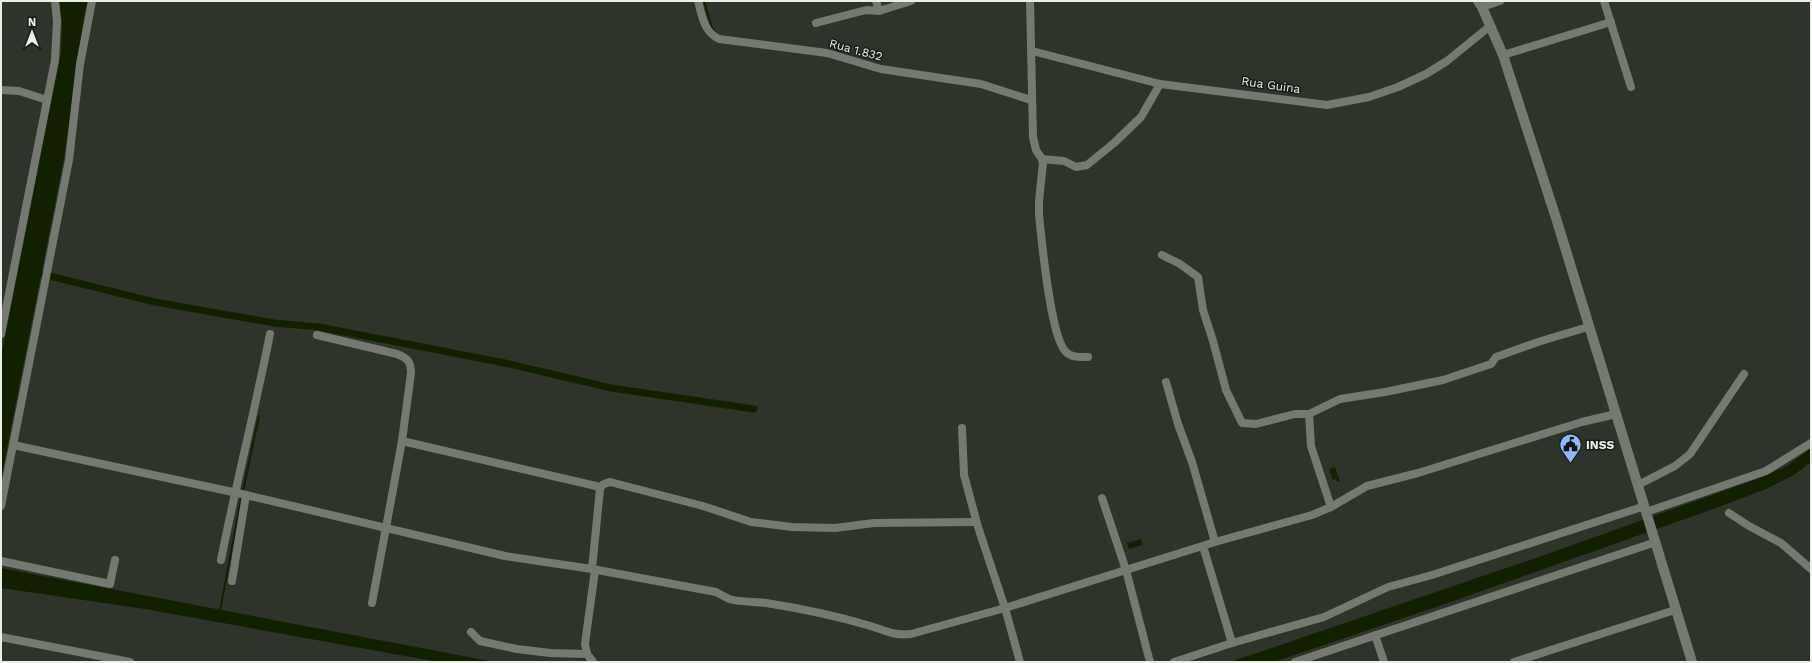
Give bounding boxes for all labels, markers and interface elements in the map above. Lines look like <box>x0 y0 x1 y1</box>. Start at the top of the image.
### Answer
north arrow <box>12 12 52 52</box>
text: N <box>28 16 36 29</box>
street label: Rua 1.832 <box>828 36 884 64</box>
street label: Rua Guina <box>1241 74 1302 96</box>
public building icon: INSS <box>1557 432 1583 465</box>
place label: INSS <box>1586 438 1614 452</box>

